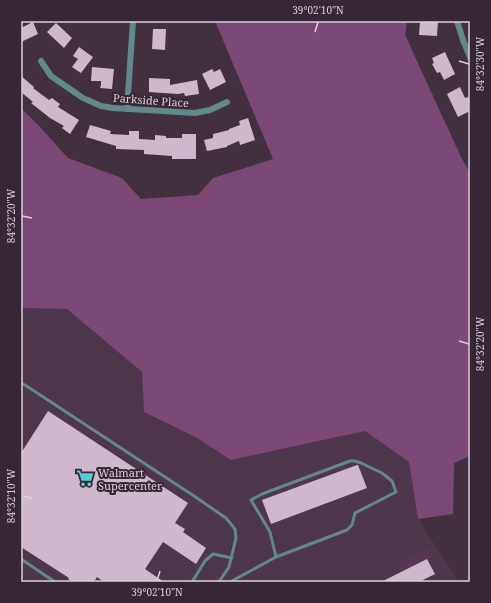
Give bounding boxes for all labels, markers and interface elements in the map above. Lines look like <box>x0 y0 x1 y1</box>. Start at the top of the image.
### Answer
text: 39°02'10"N <box>292 3 344 17</box>
text: 84°32'30"W <box>473 36 487 91</box>
street label: Parkside Place <box>113 90 190 110</box>
text: 84°32'20"W <box>4 188 18 243</box>
text: 84°32'20"W <box>473 316 487 371</box>
place label: Walmart Supercenter <box>98 465 163 493</box>
text: 84°32'10"W <box>4 468 18 523</box>
supermarket icon: Walmart Supercenter <box>75 468 95 488</box>
text: 39°02'10"N <box>131 585 183 599</box>

